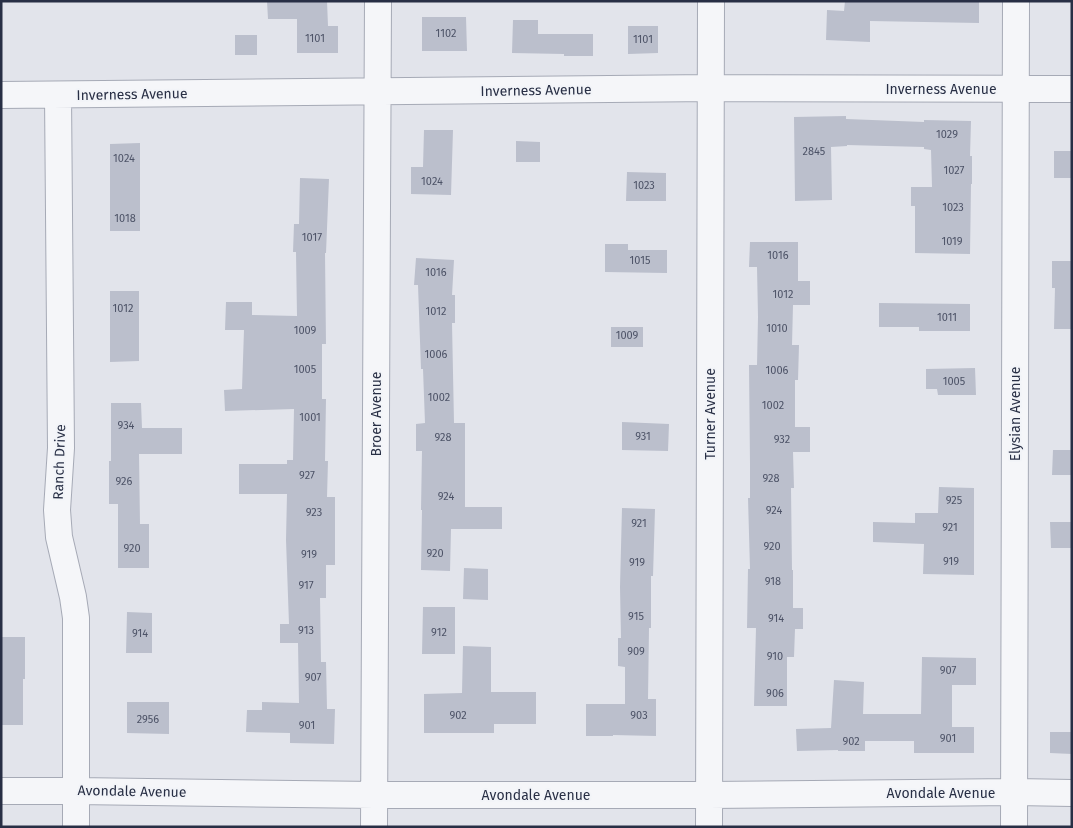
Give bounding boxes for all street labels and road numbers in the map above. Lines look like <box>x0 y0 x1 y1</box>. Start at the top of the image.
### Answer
street label: Inverness Avenue <box>480 81 592 100</box>
street label: Inverness Avenue <box>885 81 997 98</box>
street label: Inverness Avenue <box>76 85 188 104</box>
street label: Elysian Avenue <box>1007 367 1024 461</box>
street label: Turner Avenue <box>702 368 719 460</box>
street label: Broer Avenue <box>368 372 385 456</box>
street label: Ranch Drive <box>50 424 69 500</box>
street label: Avondale Avenue <box>77 782 187 801</box>
street label: Avondale Avenue <box>887 785 995 802</box>
street label: Avondale Avenue <box>482 787 590 804</box>

